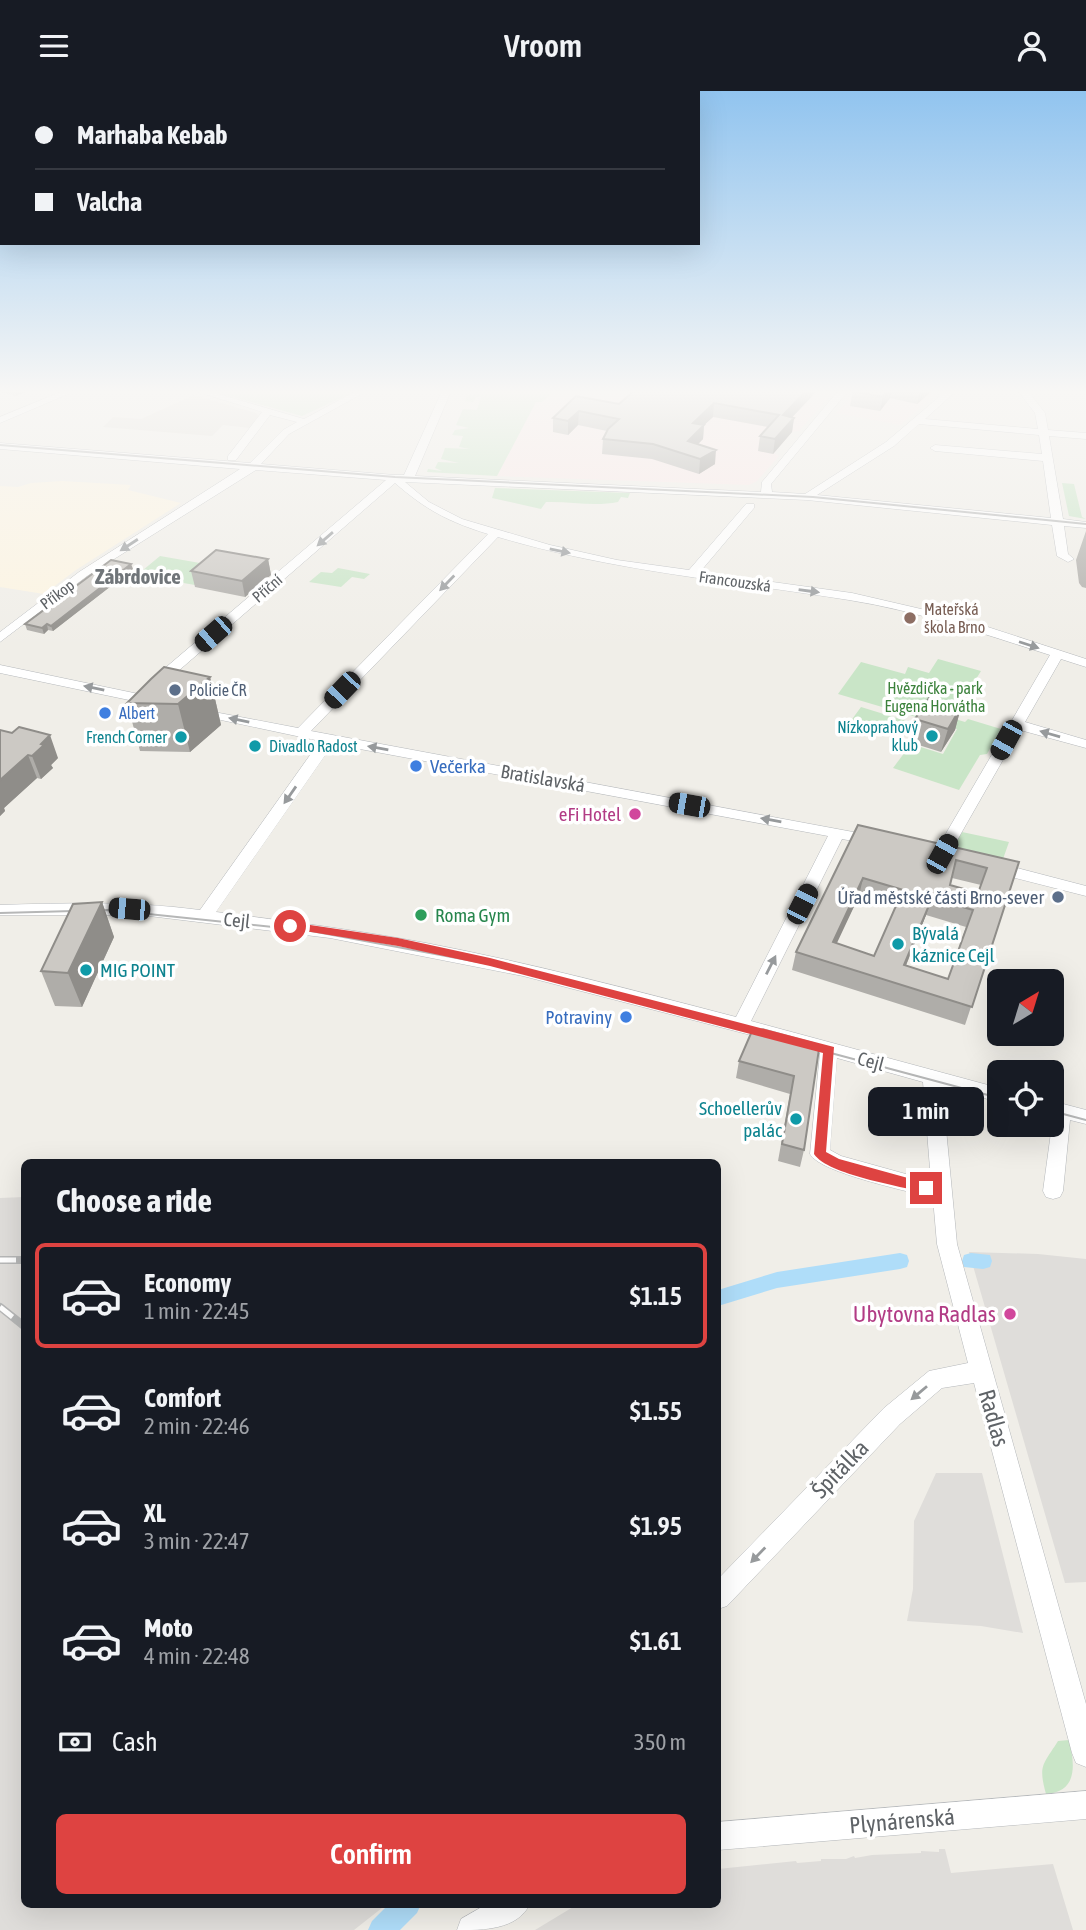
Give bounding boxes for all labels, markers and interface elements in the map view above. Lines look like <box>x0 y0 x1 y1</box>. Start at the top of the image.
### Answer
icon: menu <box>35 27 73 65</box>
text: Vroom <box>504 27 582 64</box>
icon: person <box>1013 27 1051 65</box>
text: Marhaba Kebab <box>77 120 228 150</box>
text: Valcha <box>77 187 142 217</box>
one-way arrow <box>316 531 333 546</box>
one-way arrow <box>119 538 138 551</box>
one-way arrow <box>549 546 571 557</box>
district label: Zábrdovice <box>95 564 181 588</box>
street label: Francouzská <box>698 567 772 595</box>
street label: Příční <box>248 570 286 606</box>
one-way arrow <box>438 574 455 591</box>
street label: Příkop <box>36 575 78 613</box>
one-way arrow <box>798 585 820 596</box>
place label: Mateřská škola Brno <box>924 600 985 636</box>
marker: Mateřská škola Brno <box>902 610 918 626</box>
car <box>191 612 236 656</box>
one-way arrow <box>1019 640 1040 650</box>
car <box>320 668 365 712</box>
park label: Hvězdička - park Eugena Horvátha <box>885 679 985 716</box>
place label: Policie ČR <box>189 681 246 699</box>
marker: Policie ČR <box>167 682 183 698</box>
one-way arrow <box>83 683 105 694</box>
place label: Albert <box>119 704 155 722</box>
marker: Albert <box>97 705 113 721</box>
one-way arrow <box>228 714 250 725</box>
car <box>987 717 1026 763</box>
place label: Nízkoprahový klub <box>837 718 918 754</box>
place label: French Corner <box>86 728 167 746</box>
marker: Nízkoprahový klub <box>924 728 940 744</box>
marker: French Corner <box>173 729 189 745</box>
one-way arrow <box>1040 729 1061 739</box>
place label: Divadlo Radost <box>269 737 358 755</box>
marker: Divadlo Radost <box>247 738 263 754</box>
one-way arrow <box>367 742 389 753</box>
place label: Večerka <box>430 755 486 777</box>
marker: Večerka <box>408 758 424 774</box>
street label: Bratislavská <box>499 760 587 796</box>
one-way arrow <box>283 786 297 804</box>
car <box>667 791 712 819</box>
place label: eFi Hotel <box>559 803 621 825</box>
marker: eFi Hotel <box>627 806 643 822</box>
one-way arrow <box>760 814 782 825</box>
car <box>923 831 962 877</box>
car <box>784 881 821 927</box>
place label: Úřad městské části Brno-sever <box>837 886 1044 908</box>
marker: Úřad městské části Brno-sever <box>1050 889 1066 905</box>
car <box>108 897 151 921</box>
place label: Roma Gym <box>435 904 510 926</box>
marker: Roma Gym <box>413 907 429 923</box>
street label: Cejl <box>223 908 251 932</box>
route start <box>274 910 306 942</box>
place label: Bývalá káznice Cejl <box>912 922 994 966</box>
marker: Bývalá káznice Cejl <box>890 936 906 952</box>
one-way arrow <box>766 955 777 975</box>
place label: MIG POINT <box>100 959 176 981</box>
marker: MIG POINT <box>78 962 94 978</box>
north arrow <box>987 969 1064 1047</box>
map controls <box>987 969 1064 1137</box>
place label: Potraviny <box>545 1006 612 1028</box>
marker: Potraviny <box>618 1009 634 1025</box>
street label: Cejl <box>855 1047 887 1075</box>
button: locate <box>987 1060 1064 1137</box>
callout: 1 min <box>868 1087 984 1135</box>
place label: Schoellerův palác <box>699 1097 783 1141</box>
text: 1 min <box>903 1098 949 1124</box>
marker: Schoellerův palác <box>788 1111 804 1127</box>
route end <box>910 1172 942 1204</box>
text: Choose a ride <box>56 1182 212 1219</box>
icon: car <box>60 1264 123 1327</box>
text: Economy <box>144 1268 231 1298</box>
text: $1.15 <box>630 1281 682 1311</box>
text: 1 min · 22:45 <box>144 1298 250 1324</box>
place label: Ubytovna Radlas <box>853 1301 996 1327</box>
marker: Ubytovna Radlas <box>1002 1306 1018 1322</box>
icon: car <box>60 1379 123 1442</box>
text: Comfort <box>144 1383 221 1413</box>
one-way arrow <box>910 1386 928 1401</box>
street label: Radlas <box>974 1387 1014 1449</box>
text: $1.55 <box>630 1396 682 1426</box>
text: 2 min · 22:46 <box>144 1413 250 1439</box>
street label: Špitálka <box>806 1435 874 1503</box>
icon: car <box>60 1494 123 1557</box>
text: XL <box>144 1498 166 1528</box>
text: $1.95 <box>630 1511 682 1541</box>
text: 3 min · 22:47 <box>144 1528 250 1554</box>
one-way arrow <box>751 1546 767 1563</box>
icon: car <box>60 1609 123 1672</box>
text: Moto <box>144 1613 193 1643</box>
text: $1.61 <box>630 1626 682 1656</box>
text: 4 min · 22:48 <box>144 1643 250 1669</box>
icon: cash <box>56 1723 94 1761</box>
text: Cash <box>112 1727 158 1757</box>
text: 350 m <box>634 1729 686 1755</box>
street label: Plynárenská <box>848 1803 956 1839</box>
button: Confirm <box>56 1814 686 1894</box>

